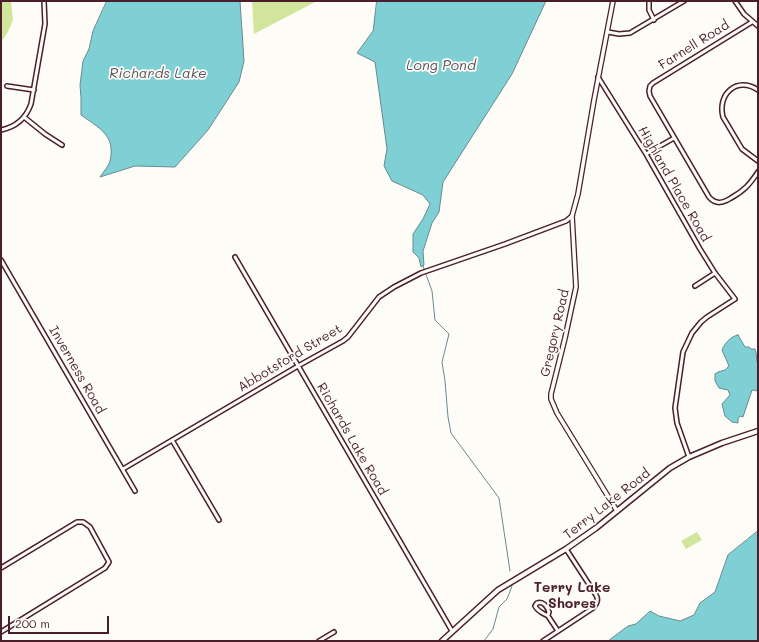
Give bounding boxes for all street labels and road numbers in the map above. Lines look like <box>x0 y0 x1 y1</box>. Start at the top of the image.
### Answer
street label: Farnell Road <box>656 17 732 73</box>
street label: Highland Place Road <box>635 124 713 244</box>
street label: Gregory Road <box>537 288 573 378</box>
street label: Abbotsford Street <box>235 321 345 395</box>
street label: Inverness Road <box>46 323 108 417</box>
street label: Richards Lake Road <box>313 380 391 498</box>
street label: Terry Lake Road <box>561 465 653 543</box>

